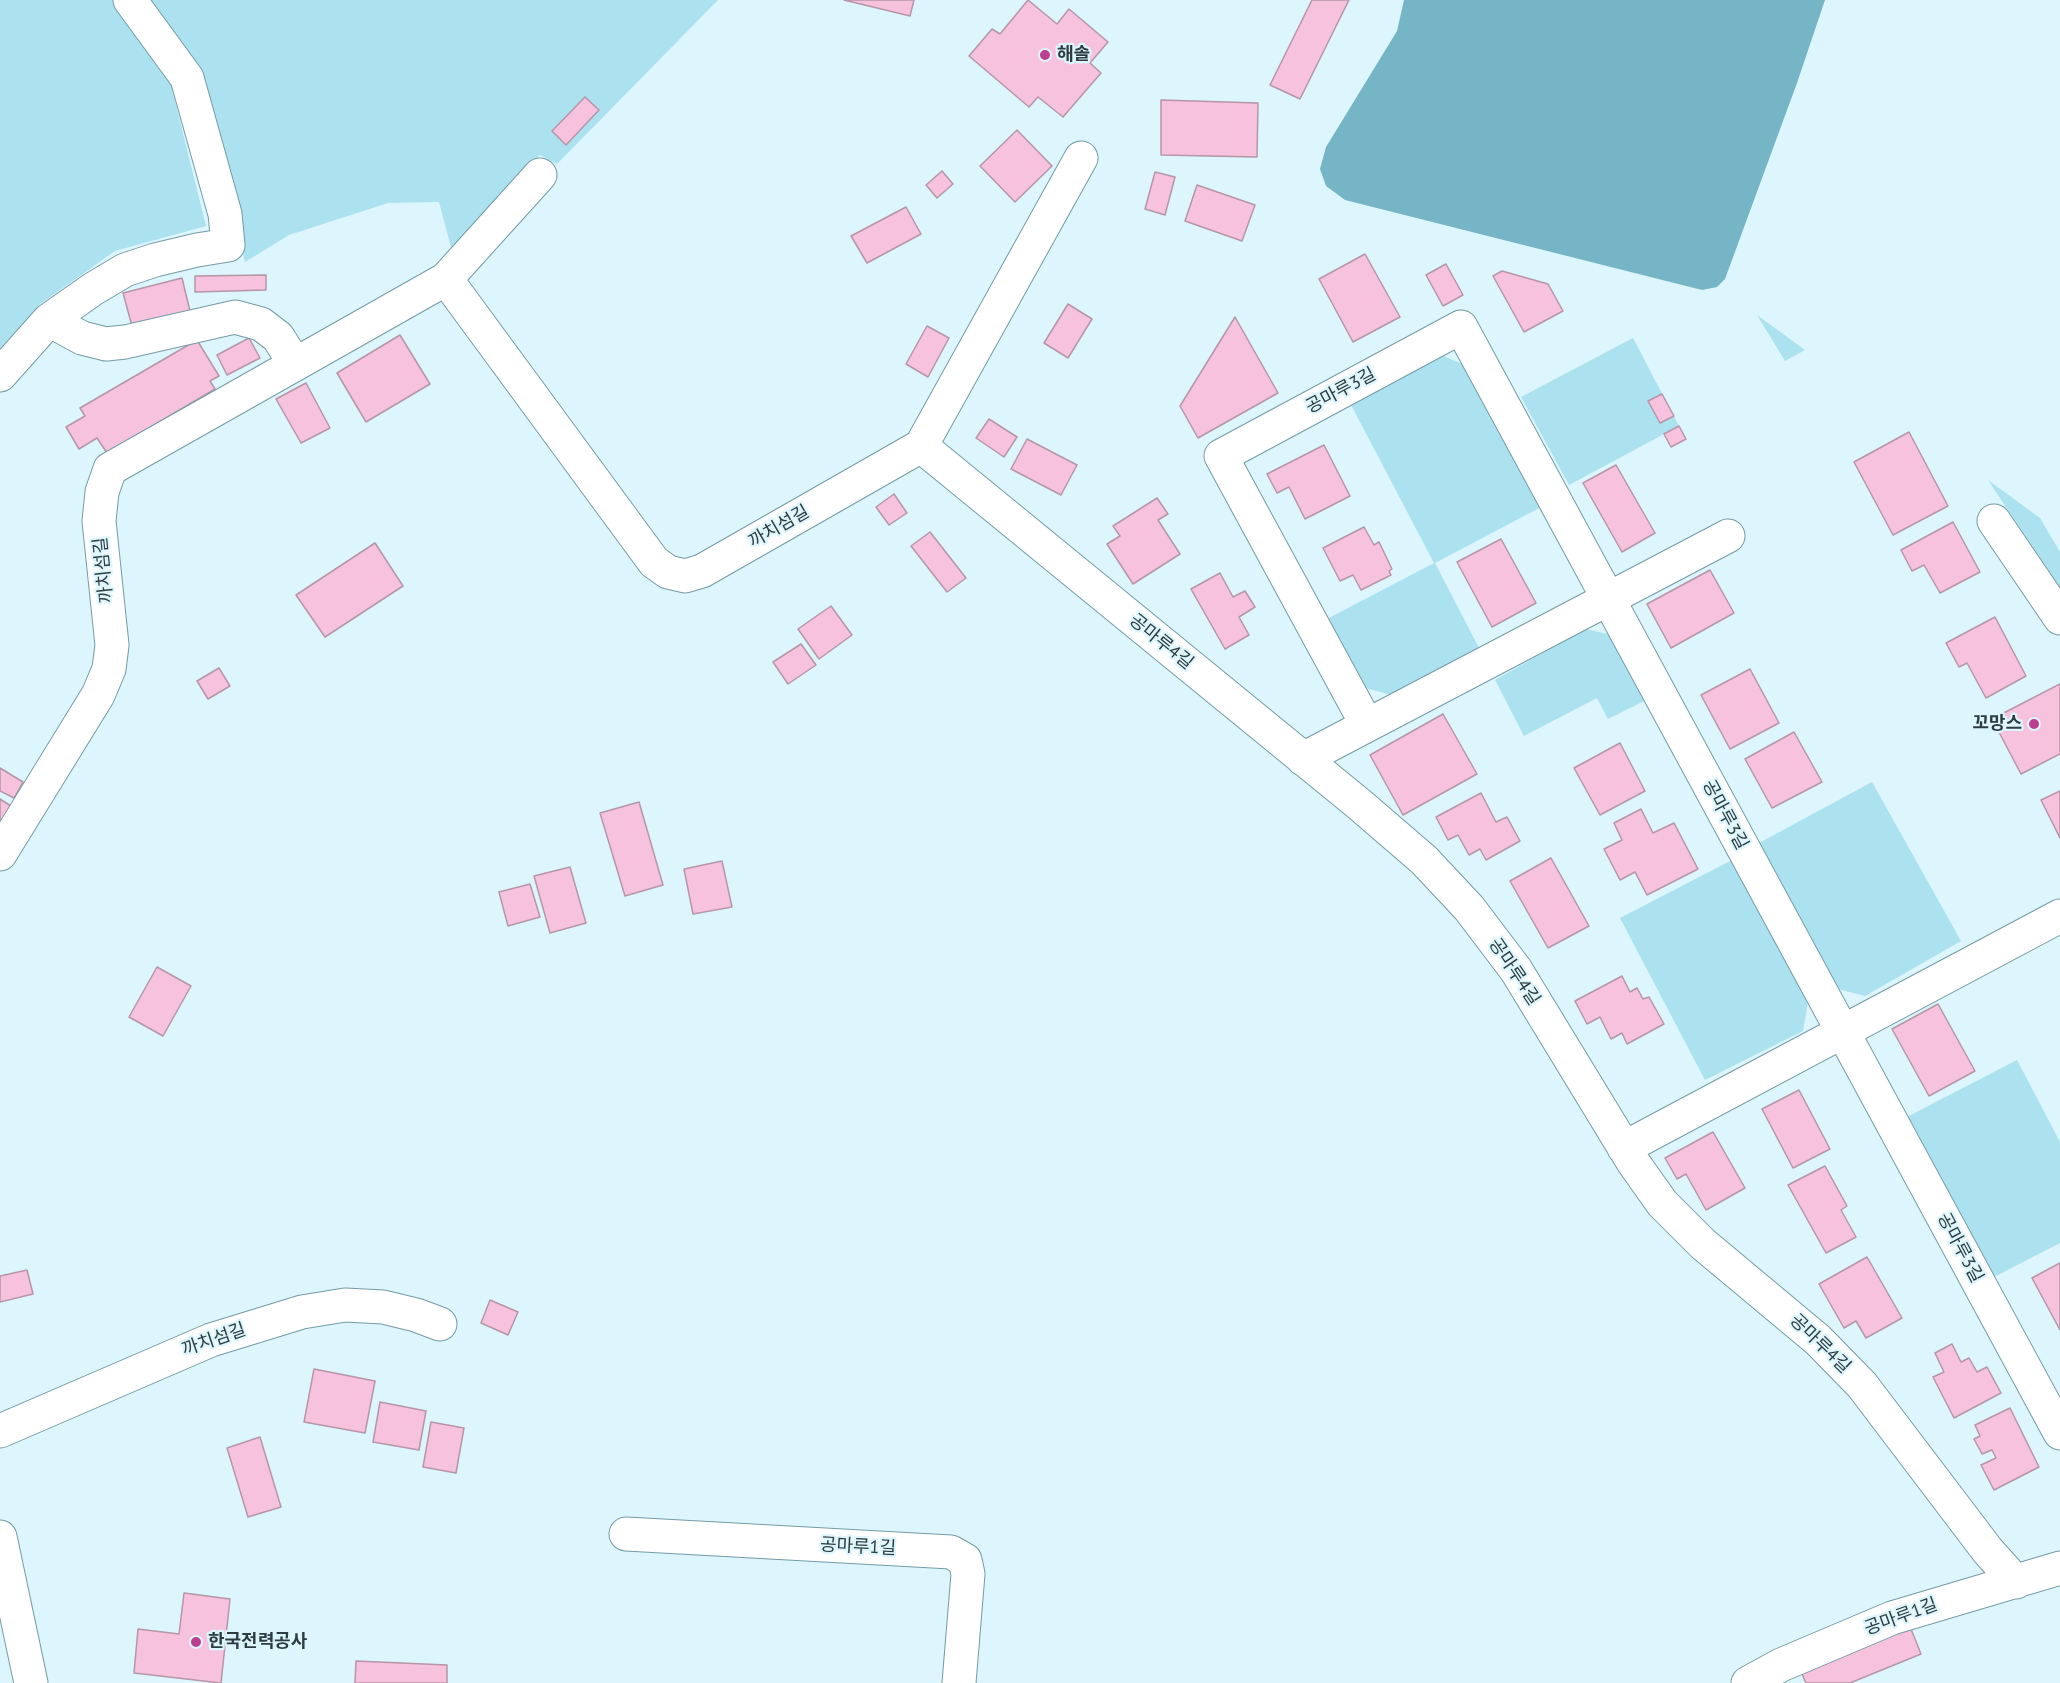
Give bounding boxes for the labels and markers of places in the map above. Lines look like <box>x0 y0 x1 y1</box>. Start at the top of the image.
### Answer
place label: 해솔 <box>1057 44 1090 66</box>
marker: 해솔 <box>1038 48 1052 62</box>
place label: 꼬망스 <box>1972 713 2022 735</box>
marker: 꼬망스 <box>2027 717 2041 731</box>
place label: 한국전력공사 <box>208 1631 307 1653</box>
marker: 한국전력공사 <box>189 1635 203 1649</box>

